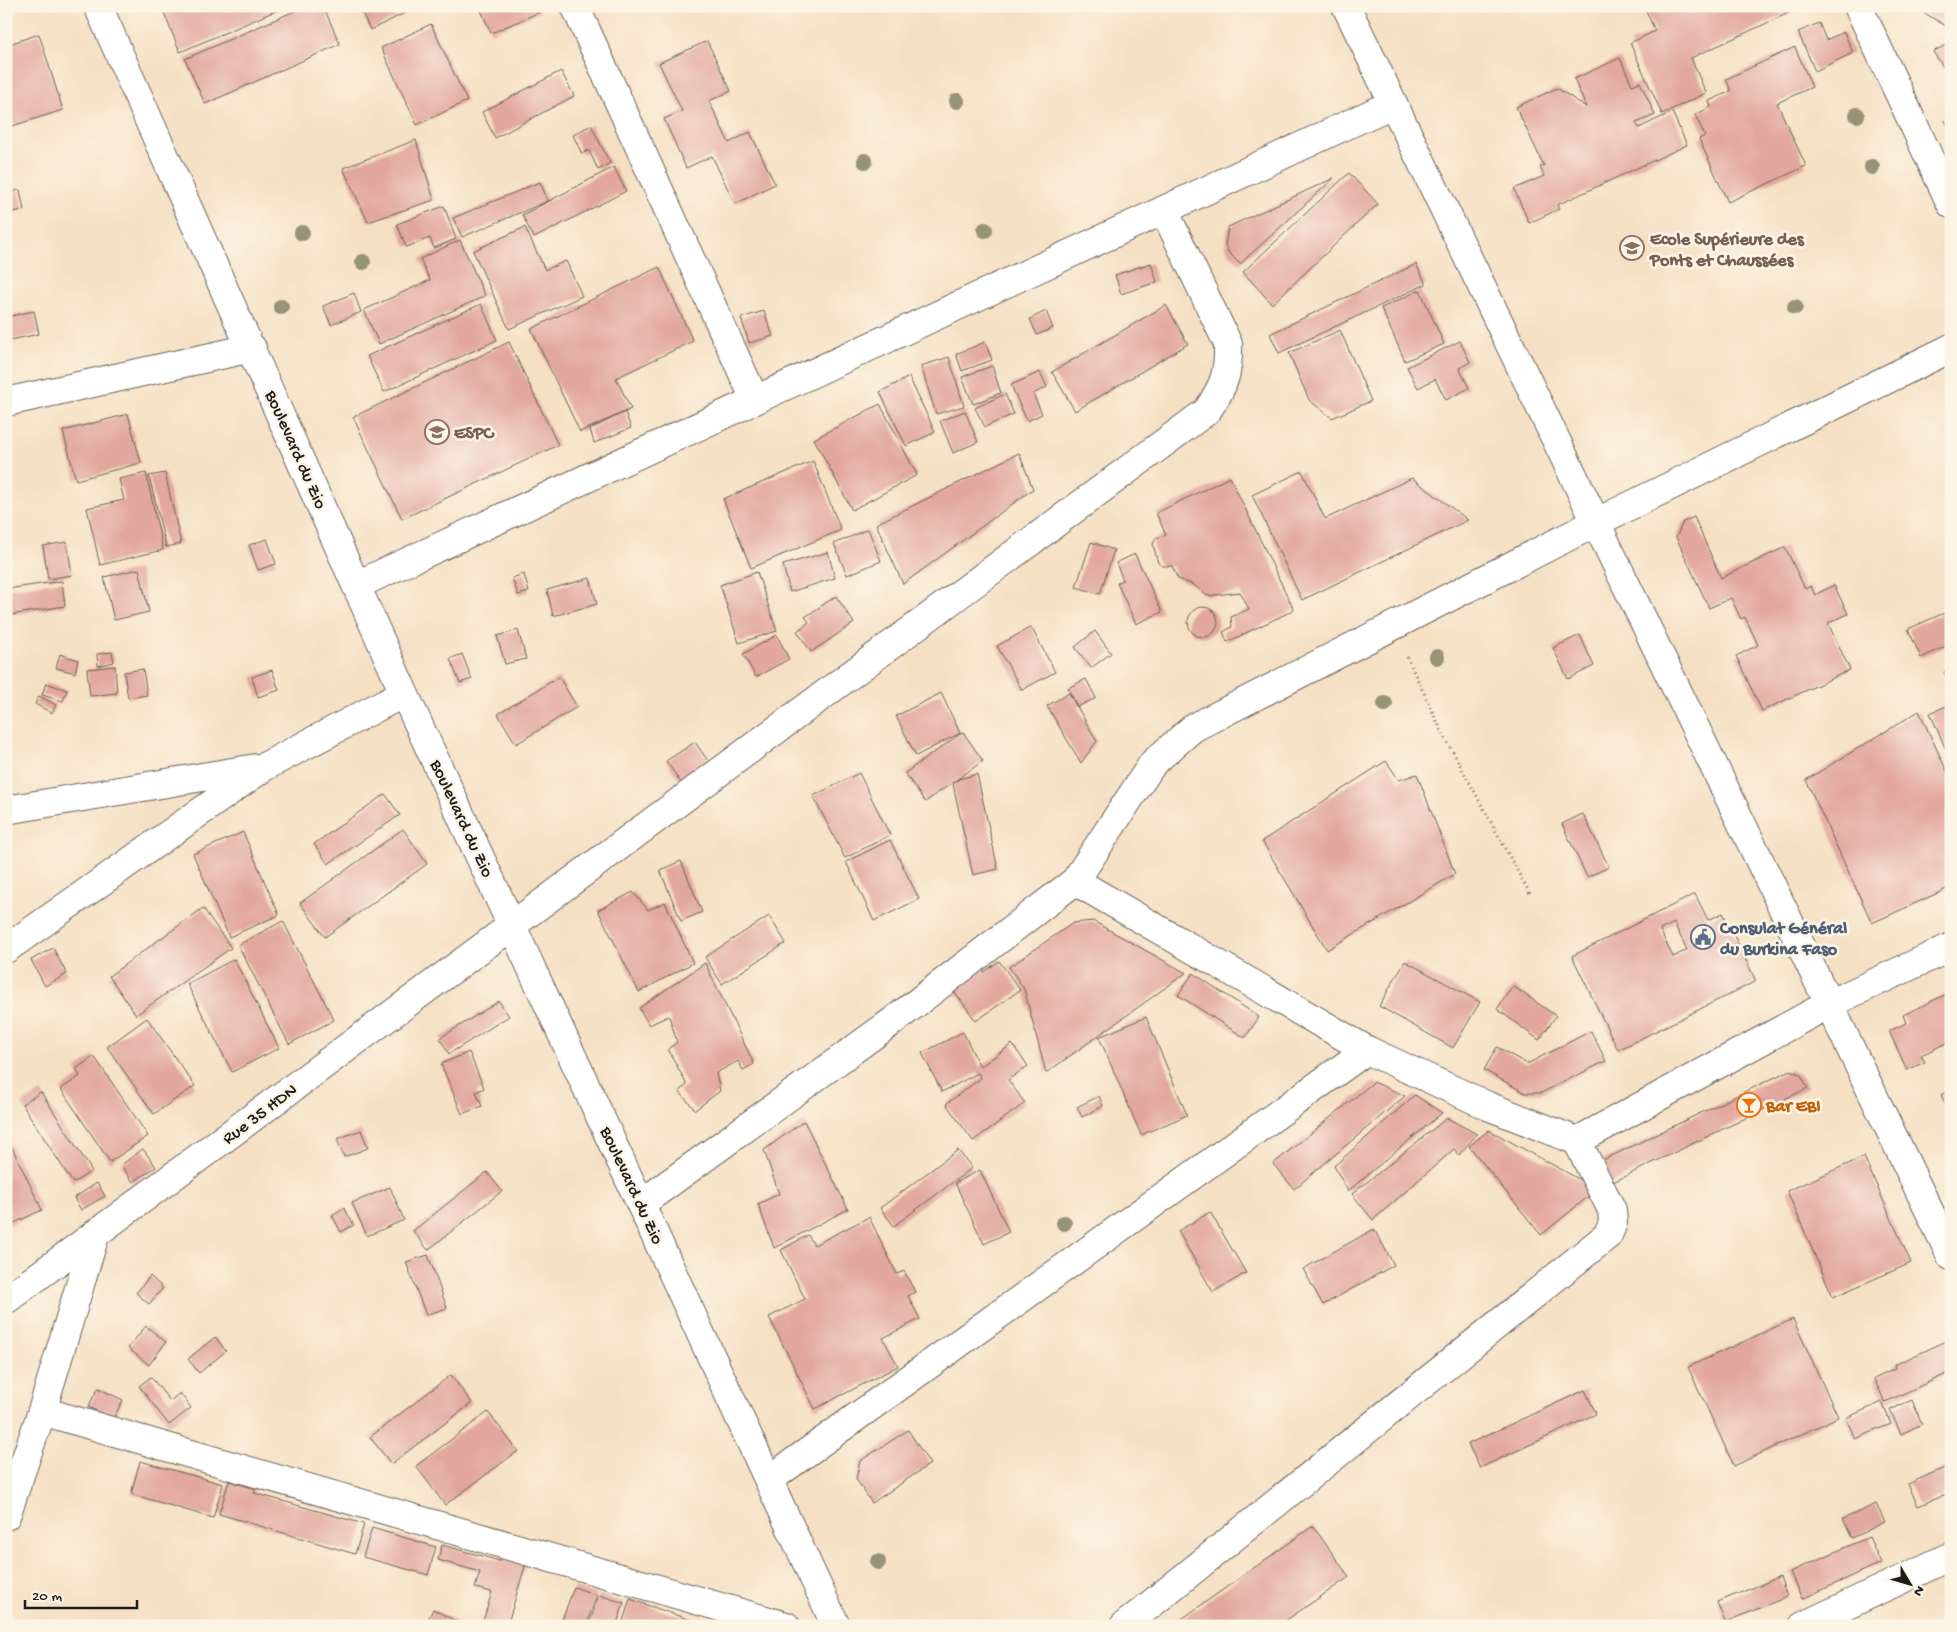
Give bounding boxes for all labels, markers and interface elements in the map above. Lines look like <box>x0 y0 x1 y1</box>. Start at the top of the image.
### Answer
place label: Ecole Supérieure des Ponts et Chaussées <box>1649 230 1805 272</box>
school or university icon: Ecole Supérieure des Ponts et Chaussées <box>1619 235 1645 261</box>
street label: Boulevard du Zio <box>259 387 330 513</box>
school or university icon: ESPC <box>424 419 450 445</box>
place label: ESPC <box>454 424 495 445</box>
street label: Boulevard du Zio <box>424 756 497 881</box>
place label: Consulat Général du Burkina Faso <box>1719 919 1847 961</box>
public building icon: Consulat Général du Burkina Faso <box>1690 924 1716 950</box>
street label: Rue 35 HDN <box>219 1080 302 1150</box>
bar icon: Bar EBI <box>1736 1092 1762 1118</box>
place label: Bar EBI <box>1765 1097 1821 1118</box>
street label: Boulevard du Zio <box>594 1123 667 1248</box>
north arrow <box>1884 1560 1934 1610</box>
scale bar <box>25 1577 138 1609</box>
text: N <box>1909 1582 1928 1599</box>
text: 20 m <box>32 1588 62 1606</box>

